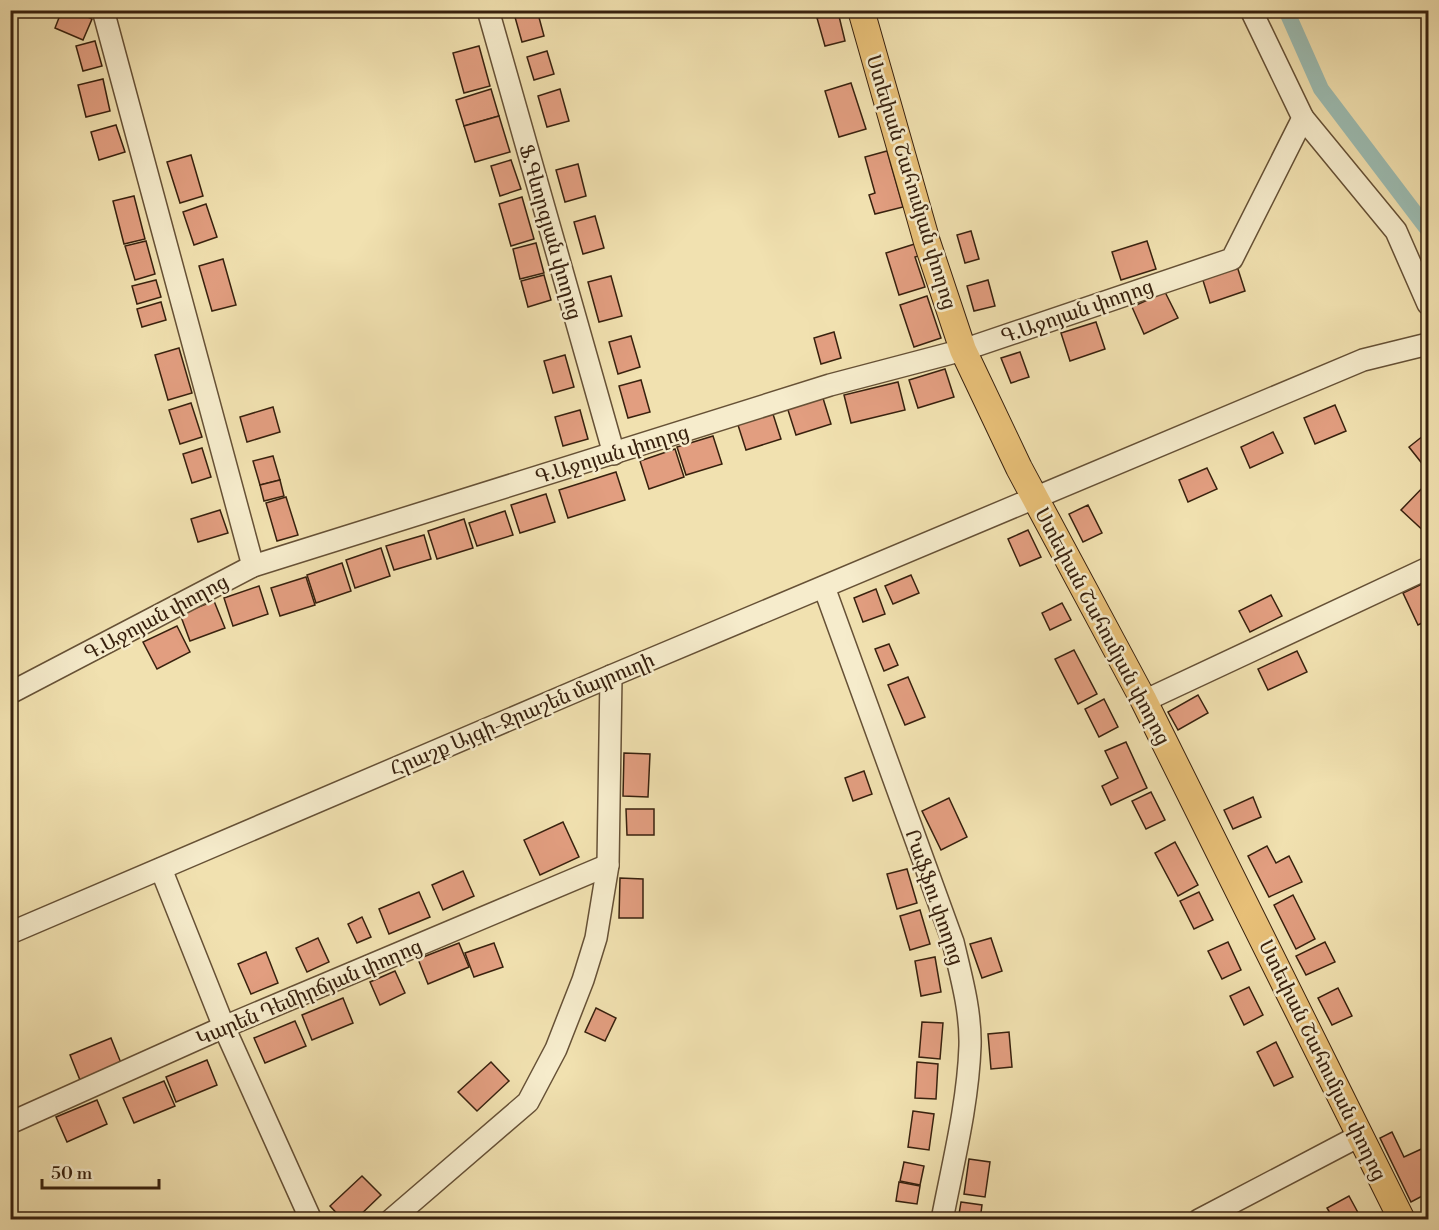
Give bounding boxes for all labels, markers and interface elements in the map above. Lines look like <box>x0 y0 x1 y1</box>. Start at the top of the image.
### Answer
street label: Ստեփան Շահումյան փողոց <box>860 52 961 313</box>
street label: Ֆ.Գևորգյան փողոց <box>513 142 587 323</box>
street label: Գ.Աջոյան փողոց <box>998 275 1157 350</box>
street label: Գ.Աջոյան փողոց <box>532 420 692 491</box>
street label: Ստեփան Շահումյան փողոց <box>1028 504 1175 750</box>
street label: Գ.Աջոյան փողոց <box>80 570 233 667</box>
street label: Հրաշք Այգի-Ջրաշեն մայրուղի <box>387 648 658 782</box>
street label: Րաֆֆու փողոց <box>899 826 969 969</box>
street label: Կարեն Դեմիրճյան փողոց <box>193 934 426 1052</box>
street label: Ստեփան Շահումյան փողոց <box>1252 936 1391 1185</box>
scale bar <box>42 1152 159 1190</box>
text: 50 m <box>51 1162 93 1185</box>

